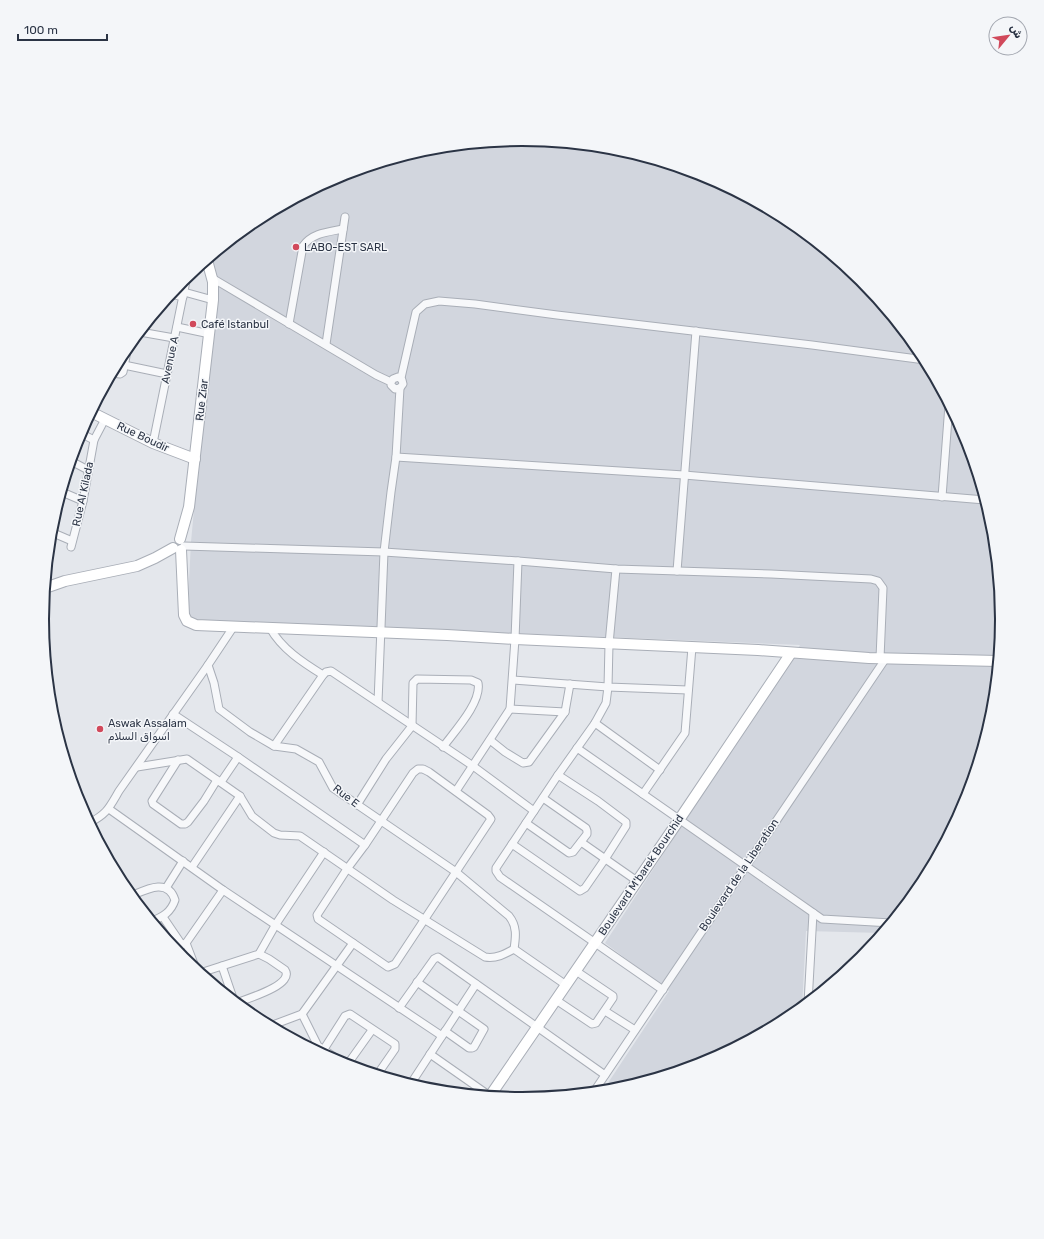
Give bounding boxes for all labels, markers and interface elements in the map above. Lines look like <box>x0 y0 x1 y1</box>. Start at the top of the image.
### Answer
scale bar <box>18 16 107 42</box>
north arrow <box>988 16 1028 56</box>
text: ش <box>1007 22 1025 41</box>
text: 100 m <box>24 23 58 37</box>
place label: LABO-EST SARL <box>304 241 387 254</box>
marker: LABO-EST SARL <box>291 242 301 252</box>
place label: Café Istanbul <box>201 318 269 331</box>
marker: Café Istanbul <box>188 319 198 329</box>
street label: Avenue A <box>159 334 182 385</box>
street label: Rue Ziar <box>193 377 211 422</box>
street label: Rue Boudir <box>115 419 172 455</box>
street label: Rue Al Kilada <box>70 460 96 528</box>
place label: Aswak Assalam اسواق السلام <box>108 717 187 744</box>
marker: Aswak Assalam اسواق السلام <box>95 724 105 734</box>
street label: Rue E <box>330 782 362 810</box>
street label: Boulevard M'barek Bourchid <box>596 812 686 938</box>
street label: Boulevard de la Liberation <box>697 816 781 934</box>

